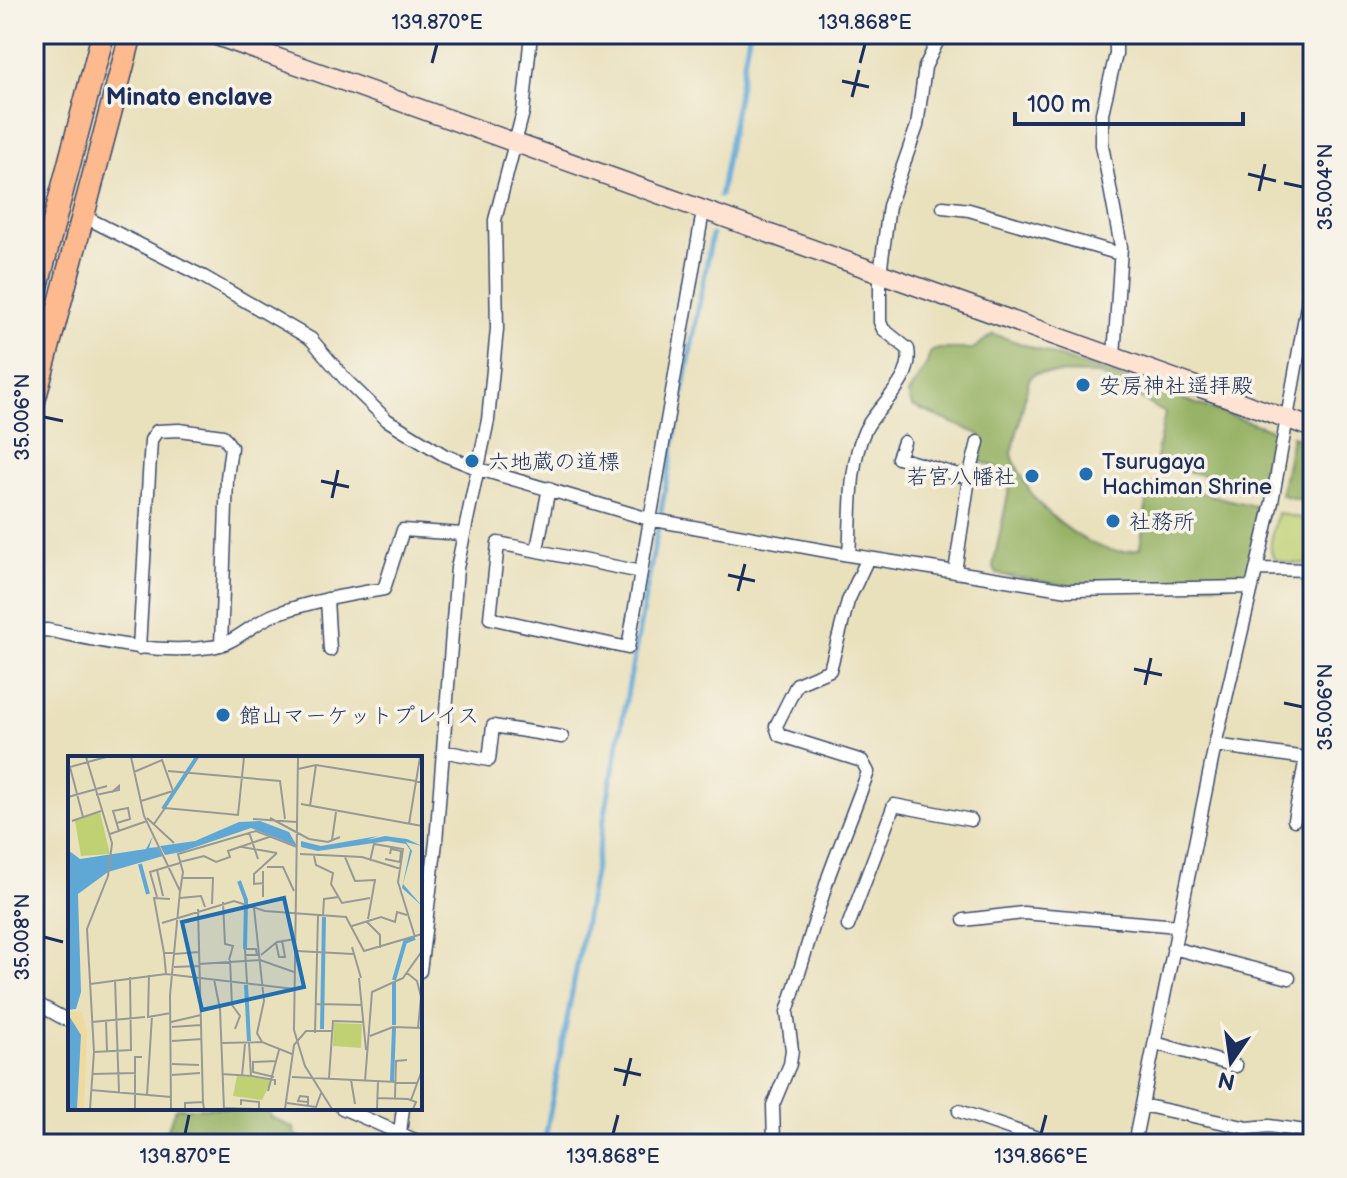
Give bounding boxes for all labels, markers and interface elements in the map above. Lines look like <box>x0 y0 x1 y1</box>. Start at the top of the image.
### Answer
text: 139.870°E <box>391 11 483 35</box>
text: 139.868°E <box>818 11 912 35</box>
scale bar <box>1015 76 1243 126</box>
district label: Minato enclave <box>106 83 272 112</box>
text: 100 m <box>1027 90 1091 119</box>
text: 35.004°N <box>1314 144 1338 230</box>
text: 35.006°N <box>11 373 35 461</box>
place label: 安房神社遥拝殿 <box>1099 373 1253 400</box>
marker: 安房神社遥拝殿 <box>1074 376 1092 394</box>
place label: 六地蔵の道標 <box>488 449 620 476</box>
place label: Tsurugaya Hachiman Shrine <box>1102 449 1272 501</box>
marker: 六地蔵の道標 <box>463 452 481 470</box>
place label: 若宮八幡社 <box>906 464 1016 491</box>
marker: Tsurugaya Hachiman Shrine <box>1077 465 1095 483</box>
marker: 若宮八幡社 <box>1023 467 1041 485</box>
place label: 社務所 <box>1129 509 1195 536</box>
marker: 社務所 <box>1104 512 1122 530</box>
text: 35.006°N <box>1314 663 1338 751</box>
place label: 館山マーケットプレイス <box>239 703 479 730</box>
marker: 館山マーケットプレイス <box>214 706 232 724</box>
inset map <box>68 756 422 1110</box>
text: 35.008°N <box>11 893 35 981</box>
north arrow <box>1191 1022 1271 1102</box>
text: N <box>1216 1065 1238 1095</box>
text: 139.870°E <box>139 1145 231 1169</box>
text: 139.868°E <box>566 1145 660 1169</box>
text: 139.866°E <box>994 1145 1088 1169</box>

